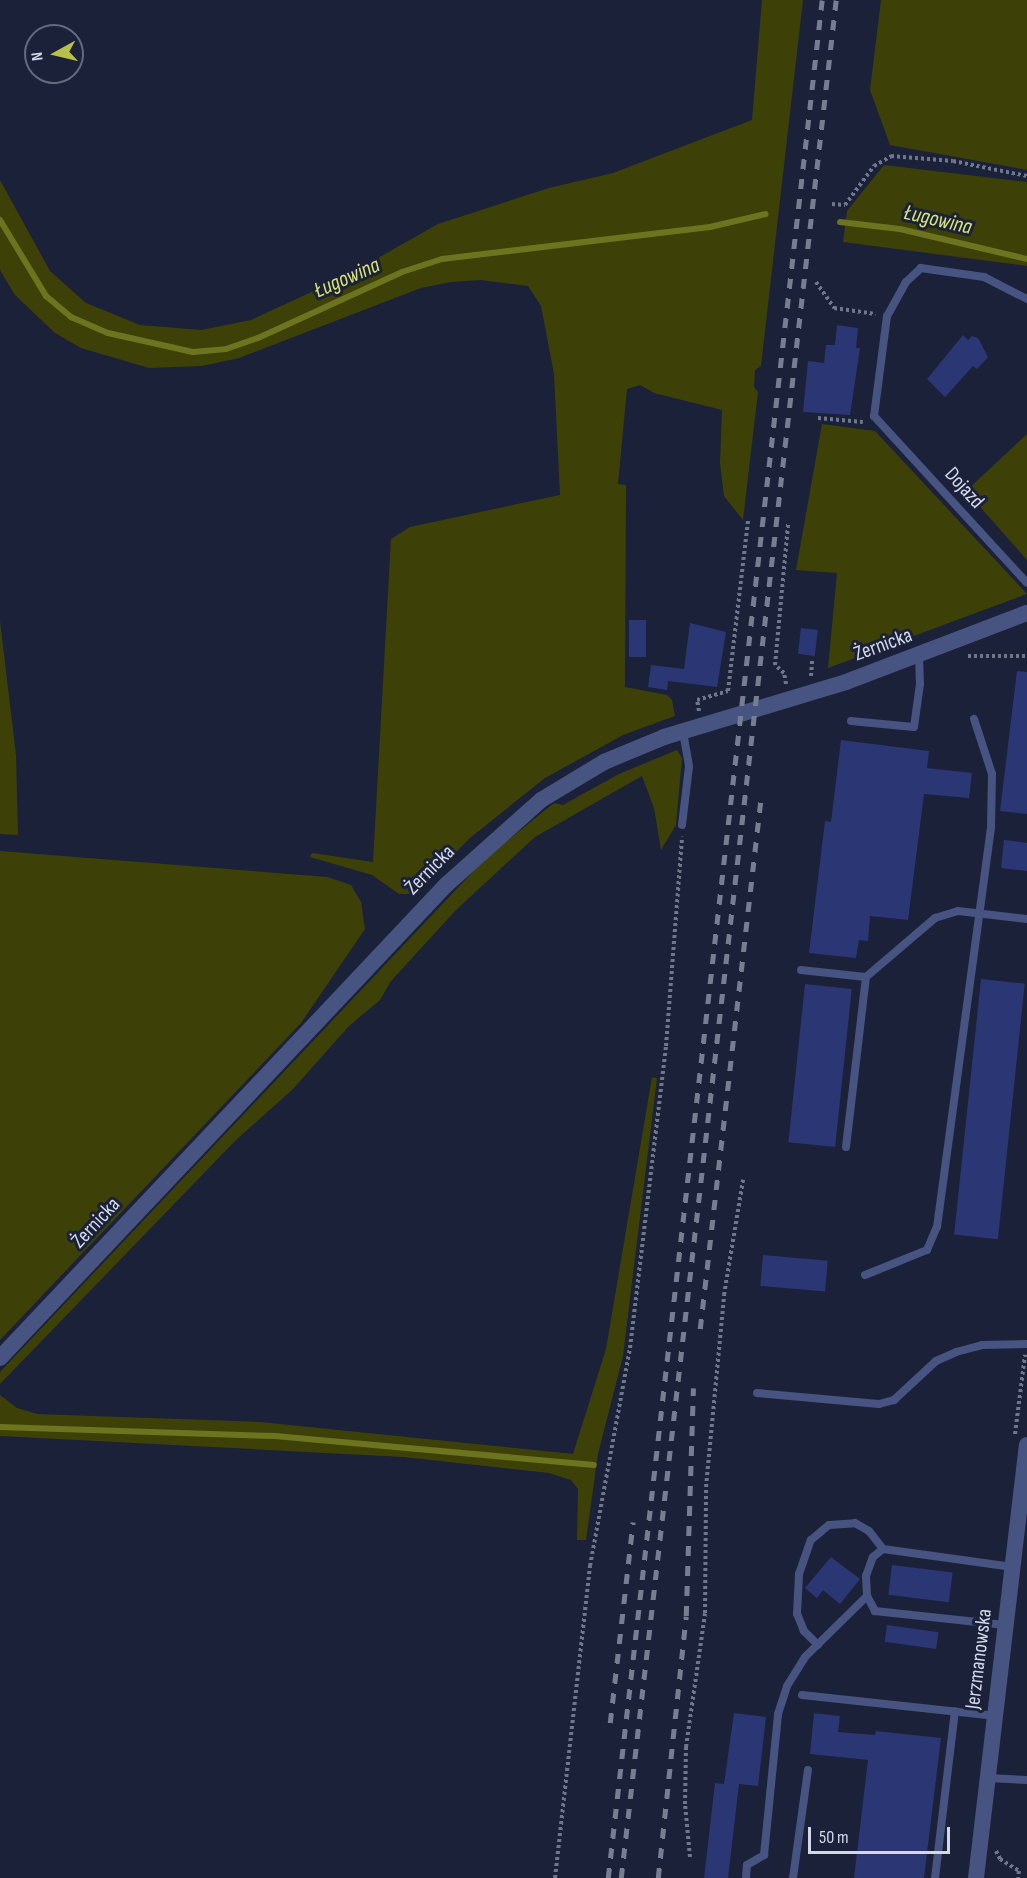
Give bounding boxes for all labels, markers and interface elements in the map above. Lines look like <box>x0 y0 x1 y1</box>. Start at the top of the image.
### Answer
north arrow <box>24 24 84 84</box>
text: N <box>28 51 48 62</box>
water label: Ługowina <box>901 199 975 241</box>
water label: Ługowina <box>310 252 384 304</box>
street label: Dojazd <box>939 462 989 514</box>
street label: Żernicka <box>850 623 916 667</box>
street label: Żernicka <box>400 840 460 900</box>
street label: Żernicka <box>66 1192 126 1254</box>
street label: Jerzmanowska <box>960 1607 998 1711</box>
scale bar <box>811 1815 954 1853</box>
text: 50 m <box>819 1827 849 1848</box>

